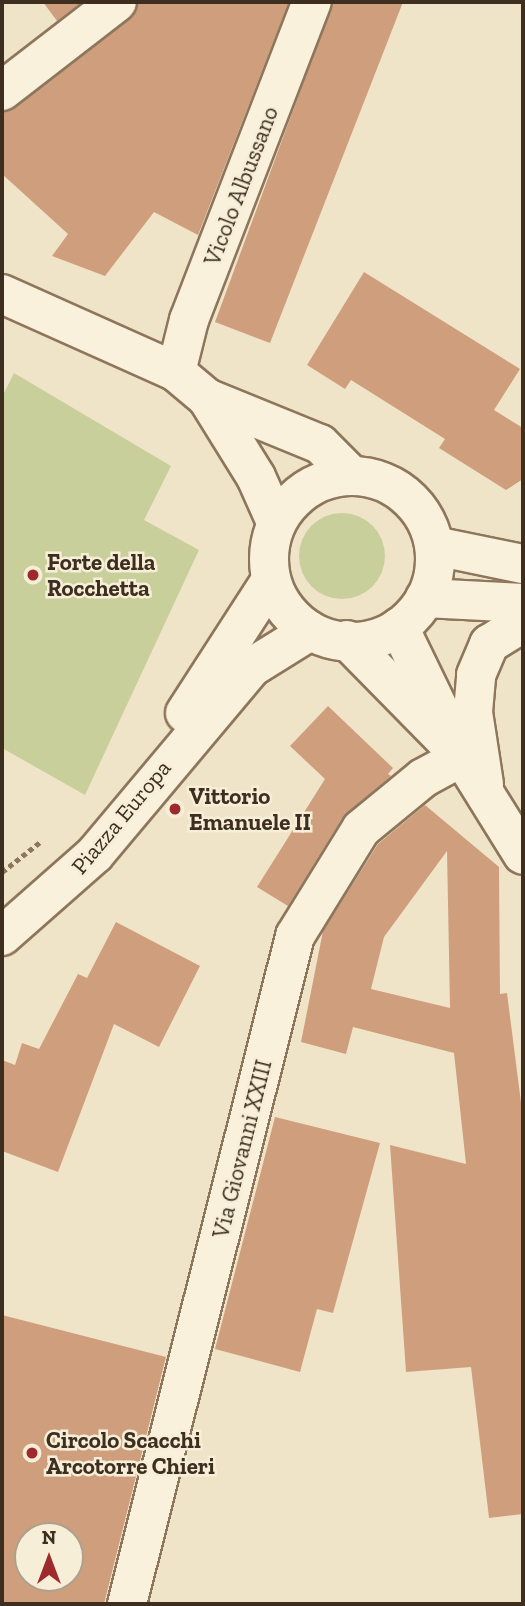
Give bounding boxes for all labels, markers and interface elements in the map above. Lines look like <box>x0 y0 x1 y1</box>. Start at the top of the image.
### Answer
street label: Vicolo Albussano <box>198 102 284 270</box>
place label: Forte della Rocchetta <box>47 548 155 602</box>
marker: Forte della Rocchetta <box>25 567 41 583</box>
street label: Piazza Europa <box>65 754 177 880</box>
place label: Vittorio Emanuele II <box>189 782 311 836</box>
marker: Vittorio Emanuele II <box>167 801 183 817</box>
street label: Via Giovanni XXIII <box>206 1057 278 1241</box>
place label: Circolo Scacchi Arcotorre Chieri <box>46 1426 215 1480</box>
marker: Circolo Scacchi Arcotorre Chieri <box>24 1445 40 1461</box>
north arrow <box>14 1522 84 1592</box>
text: N <box>42 1526 56 1549</box>

